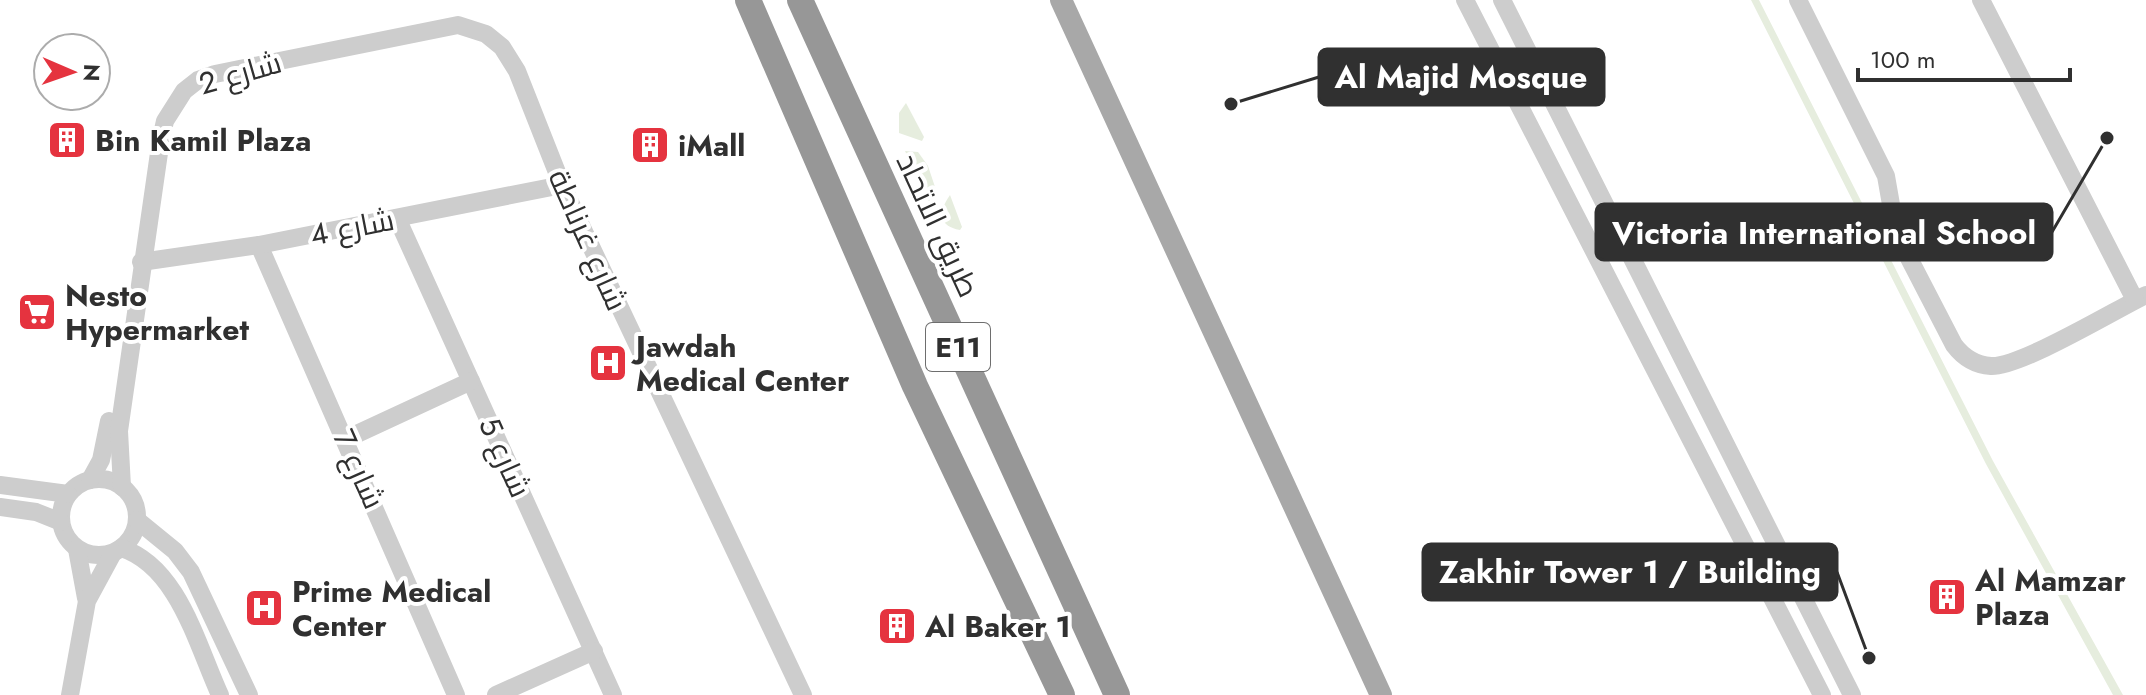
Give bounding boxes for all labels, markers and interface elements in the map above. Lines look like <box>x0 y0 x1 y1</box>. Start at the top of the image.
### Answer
north arrow <box>32 32 112 112</box>
scale bar <box>1858 32 2070 82</box>
street label: شارع 2 <box>194 41 286 105</box>
text: 100 m <box>1870 42 1936 77</box>
callout: Al Majid Mosque <box>1319 49 1604 105</box>
text: Al Majid Mosque <box>1334 54 1587 100</box>
text: N <box>76 63 108 82</box>
building icon: Bin Kamil Plaza <box>46 119 88 161</box>
place label: Bin Kamil Plaza <box>95 119 311 162</box>
building icon: iMall <box>629 124 671 166</box>
place label: iMall <box>678 124 745 167</box>
street label: طريق الاتحاد <box>886 146 990 304</box>
street label: شارع غرناطة <box>538 163 638 317</box>
street label: شارع 4 <box>306 198 398 256</box>
callout: Victoria International School <box>1596 204 2052 260</box>
text: Victoria International School <box>1611 210 2036 256</box>
place label: Nesto Hypermarket <box>65 274 249 351</box>
supermarket icon: Nesto Hypermarket <box>16 291 58 333</box>
road number: E11 <box>926 323 990 371</box>
place label: Jawdah Medical Center <box>631 325 850 402</box>
hospital icon: Jawdah Medical Center <box>587 342 629 384</box>
street label: شارع 5 <box>468 410 542 504</box>
street label: شارع 7 <box>323 422 395 516</box>
callout: Zakhir Tower 1 / Building <box>1423 544 1837 600</box>
text: Zakhir Tower 1 / Building <box>1439 549 1821 595</box>
place label: Al Mamzar Plaza <box>1974 559 2126 636</box>
place label: Prime Medical Center <box>292 570 491 647</box>
building icon: Al Mamzar Plaza <box>1926 576 1968 618</box>
hospital icon: Prime Medical Center <box>243 587 285 629</box>
building icon: Al Baker 1 <box>876 605 918 647</box>
place label: Al Baker 1 <box>924 605 1071 648</box>

